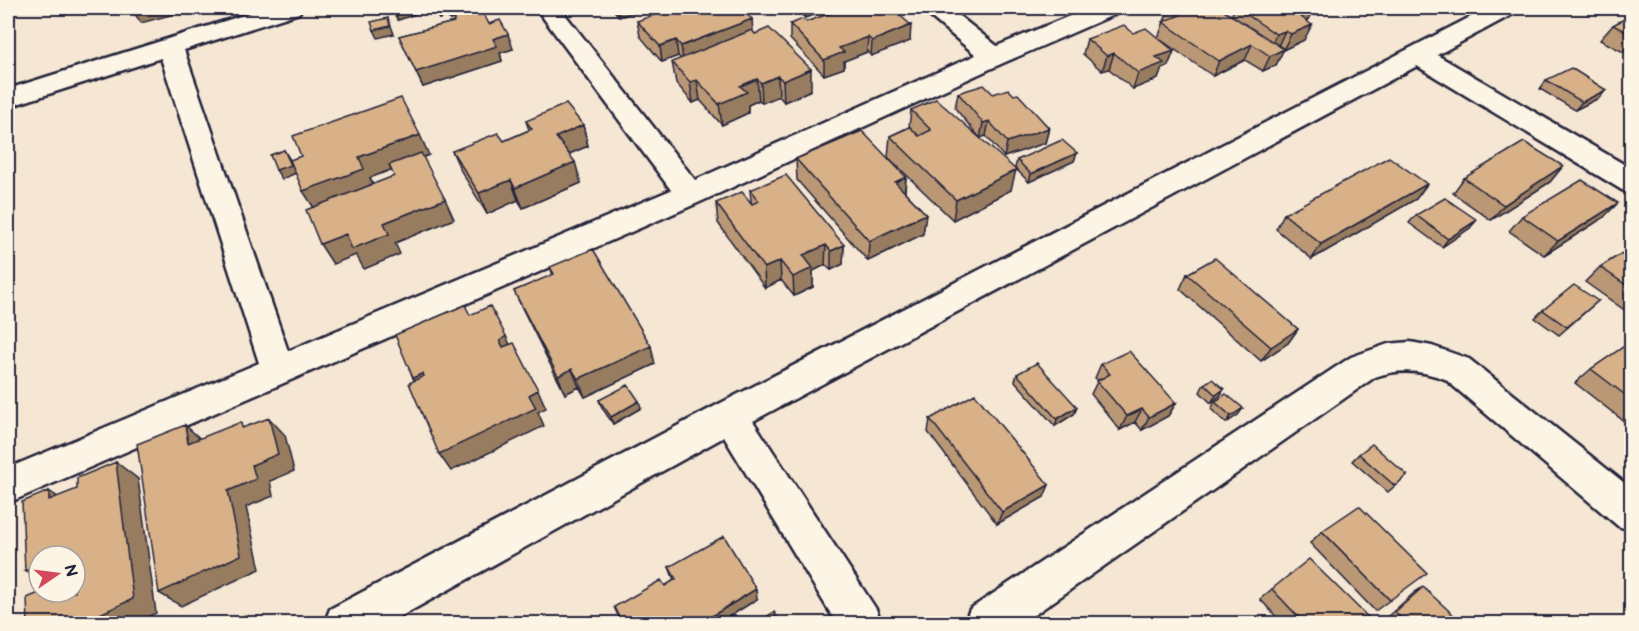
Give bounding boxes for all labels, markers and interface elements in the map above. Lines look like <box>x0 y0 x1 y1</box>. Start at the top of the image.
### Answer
north arrow <box>27 544 87 604</box>
text: N <box>59 563 81 579</box>

